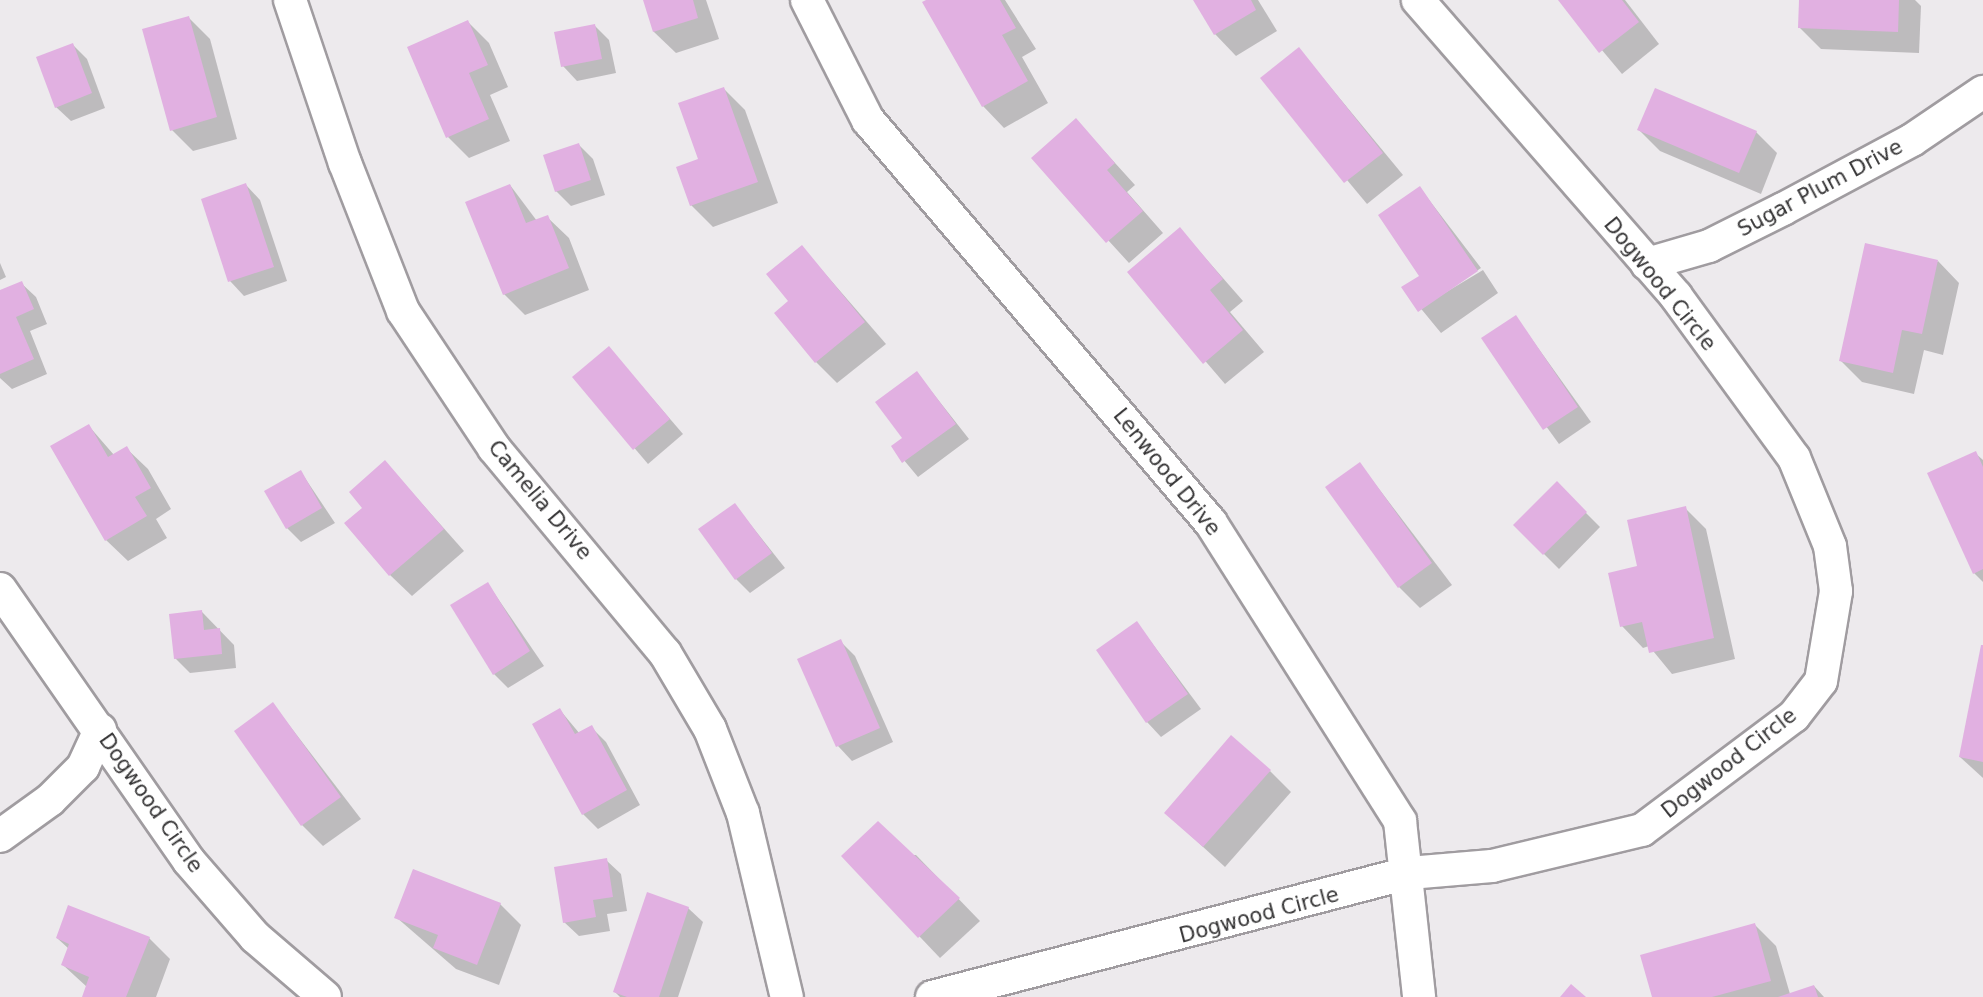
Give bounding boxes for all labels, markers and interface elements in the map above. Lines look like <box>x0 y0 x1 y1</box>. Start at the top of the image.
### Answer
street label: Sugar Plum Drive <box>1733 134 1907 242</box>
street label: Dogwood Circle <box>1599 212 1721 356</box>
street label: Lenwood Drive <box>1108 403 1226 541</box>
street label: Camelia Drive <box>483 435 597 565</box>
street label: Dogwood Circle <box>1657 703 1801 823</box>
street label: Dogwood Circle <box>94 729 208 877</box>
street label: Dogwood Circle <box>1176 882 1342 948</box>

